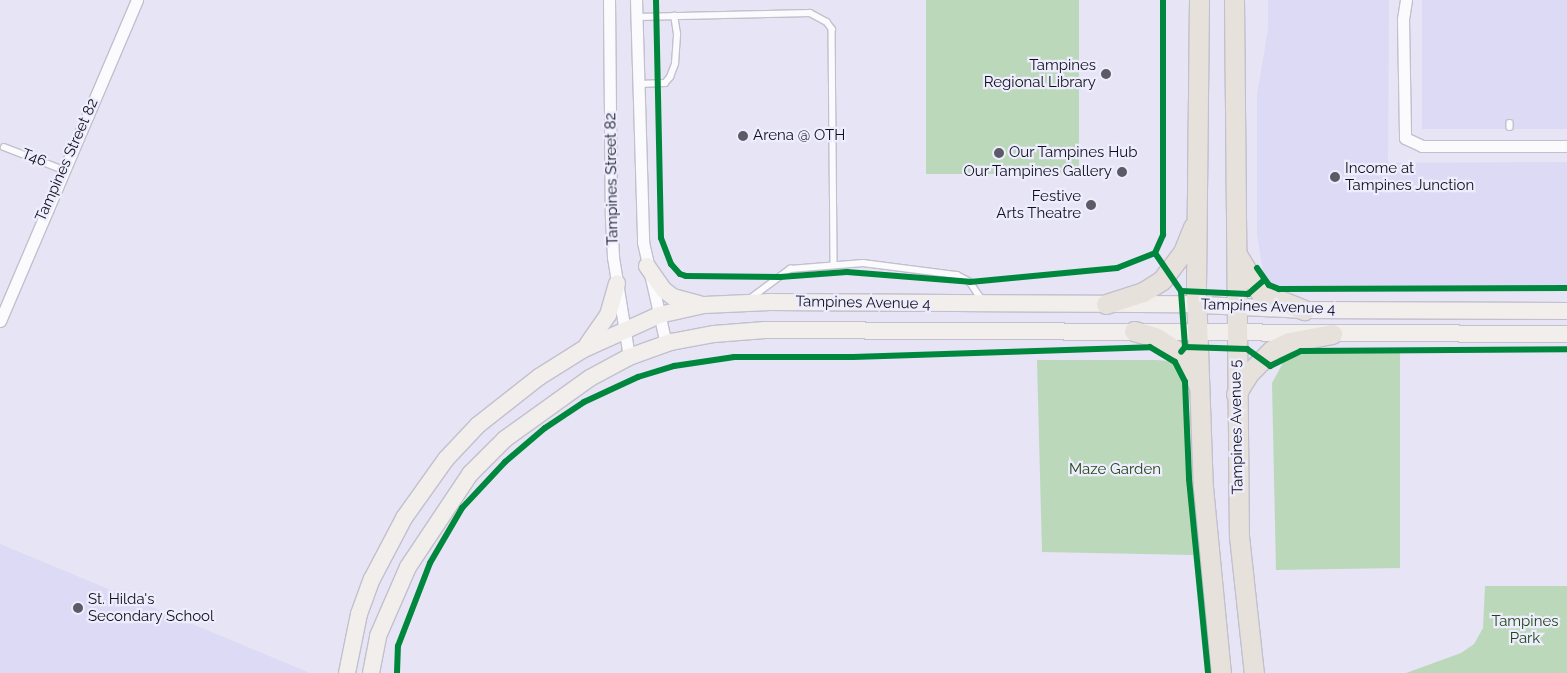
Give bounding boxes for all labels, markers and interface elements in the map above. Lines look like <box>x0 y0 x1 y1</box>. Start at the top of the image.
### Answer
place label: Tampines Regional Library <box>983 56 1096 91</box>
marker: Tampines Regional Library <box>1100 68 1112 80</box>
street label: Tampines Street 82 <box>32 96 102 224</box>
street label: Tampines Street 82 <box>602 112 622 246</box>
place label: Arena @ OTH <box>753 127 845 145</box>
marker: Arena @ OTH <box>737 130 749 142</box>
place label: Our Tampines Hub <box>1009 144 1138 162</box>
street label: T46 <box>19 145 49 171</box>
marker: Our Tampines Hub <box>993 147 1005 159</box>
place label: Income at Tampines Junction <box>1345 159 1475 194</box>
place label: Our Tampines Gallery <box>963 163 1112 181</box>
marker: Our Tampines Gallery <box>1116 166 1128 178</box>
marker: Income at Tampines Junction <box>1329 171 1341 183</box>
place label: Festive Arts Theatre <box>996 187 1081 222</box>
marker: Festive Arts Theatre <box>1085 199 1097 211</box>
street label: Tampines Avenue 4 <box>795 293 931 313</box>
street label: Tampines Avenue 4 <box>1200 296 1336 318</box>
street label: Tampines Avenue 5 <box>1227 359 1247 495</box>
park label: Maze Garden <box>1069 461 1161 479</box>
place label: St. Hilda's Secondary School <box>88 590 214 625</box>
marker: St. Hilda's Secondary School <box>72 602 84 614</box>
park label: Tampines Park <box>1492 612 1558 647</box>

